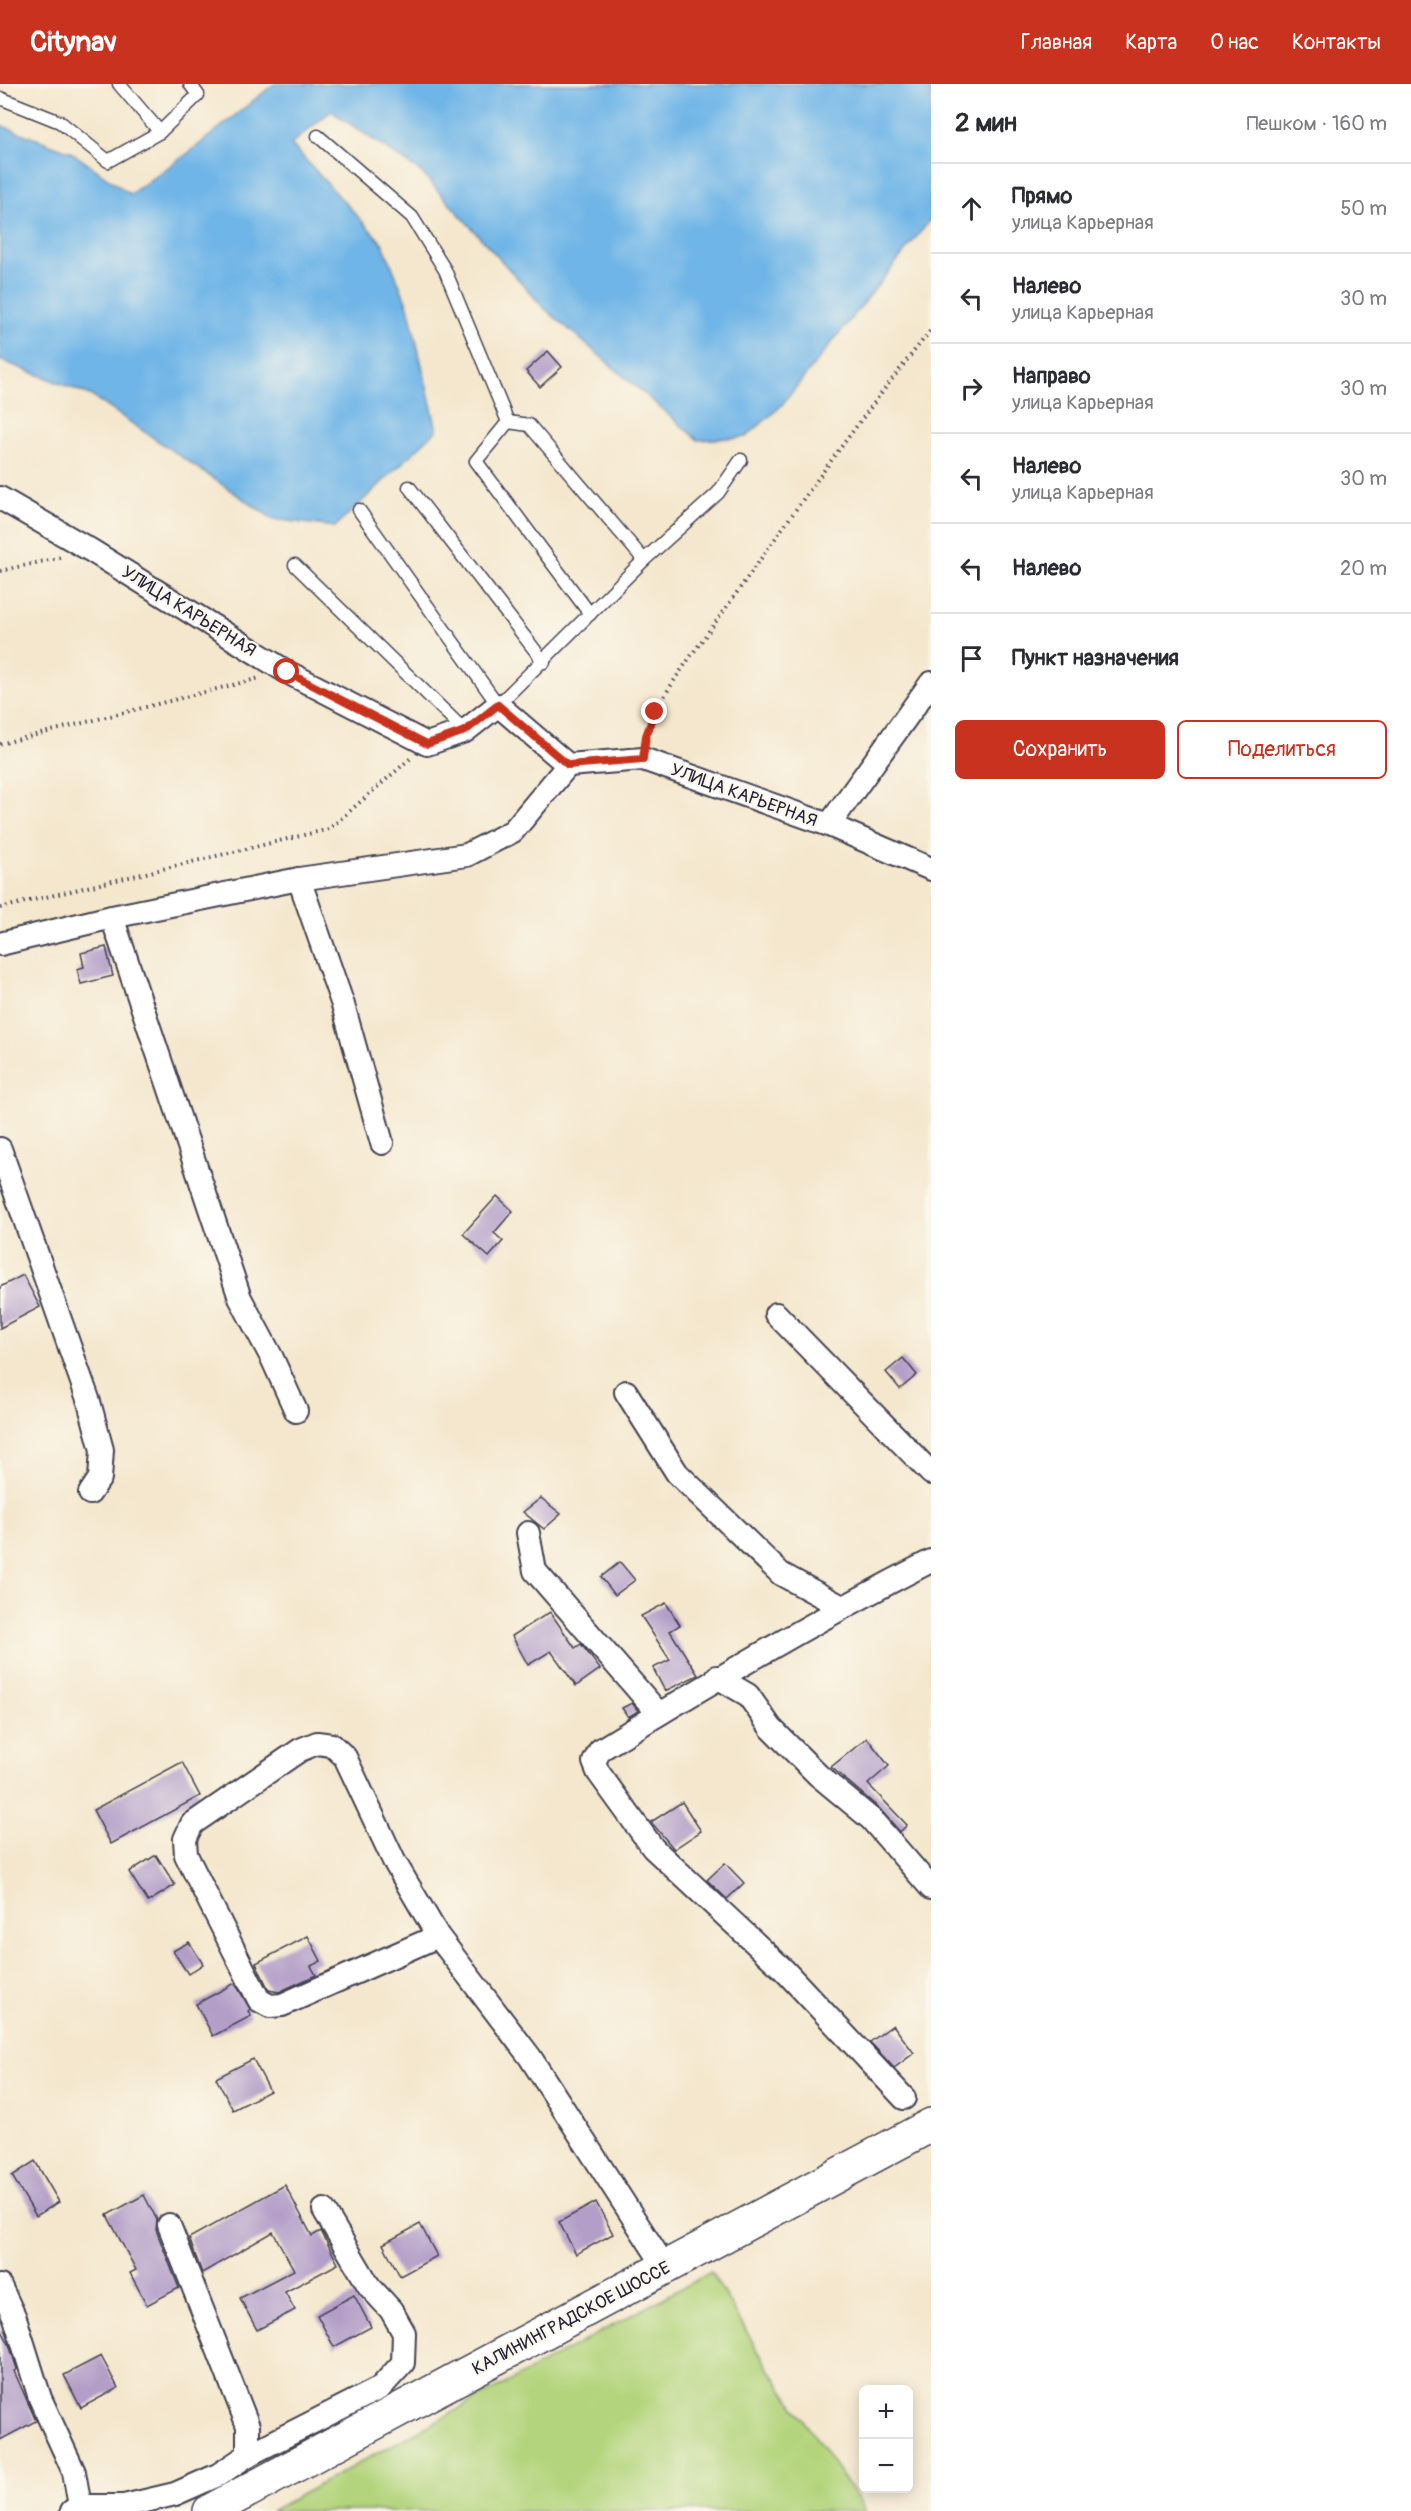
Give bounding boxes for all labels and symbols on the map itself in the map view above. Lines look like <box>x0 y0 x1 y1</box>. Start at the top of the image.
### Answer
street label: УЛИЦА КАРЬЕРНАЯ <box>117 561 260 662</box>
route start <box>273 658 299 684</box>
route end <box>641 698 667 724</box>
street label: УЛИЦА КАРЬЕРНАЯ <box>667 758 820 833</box>
street label: КАЛИНИНГРАДСКОЕ ШОССЕ <box>468 2256 674 2381</box>

